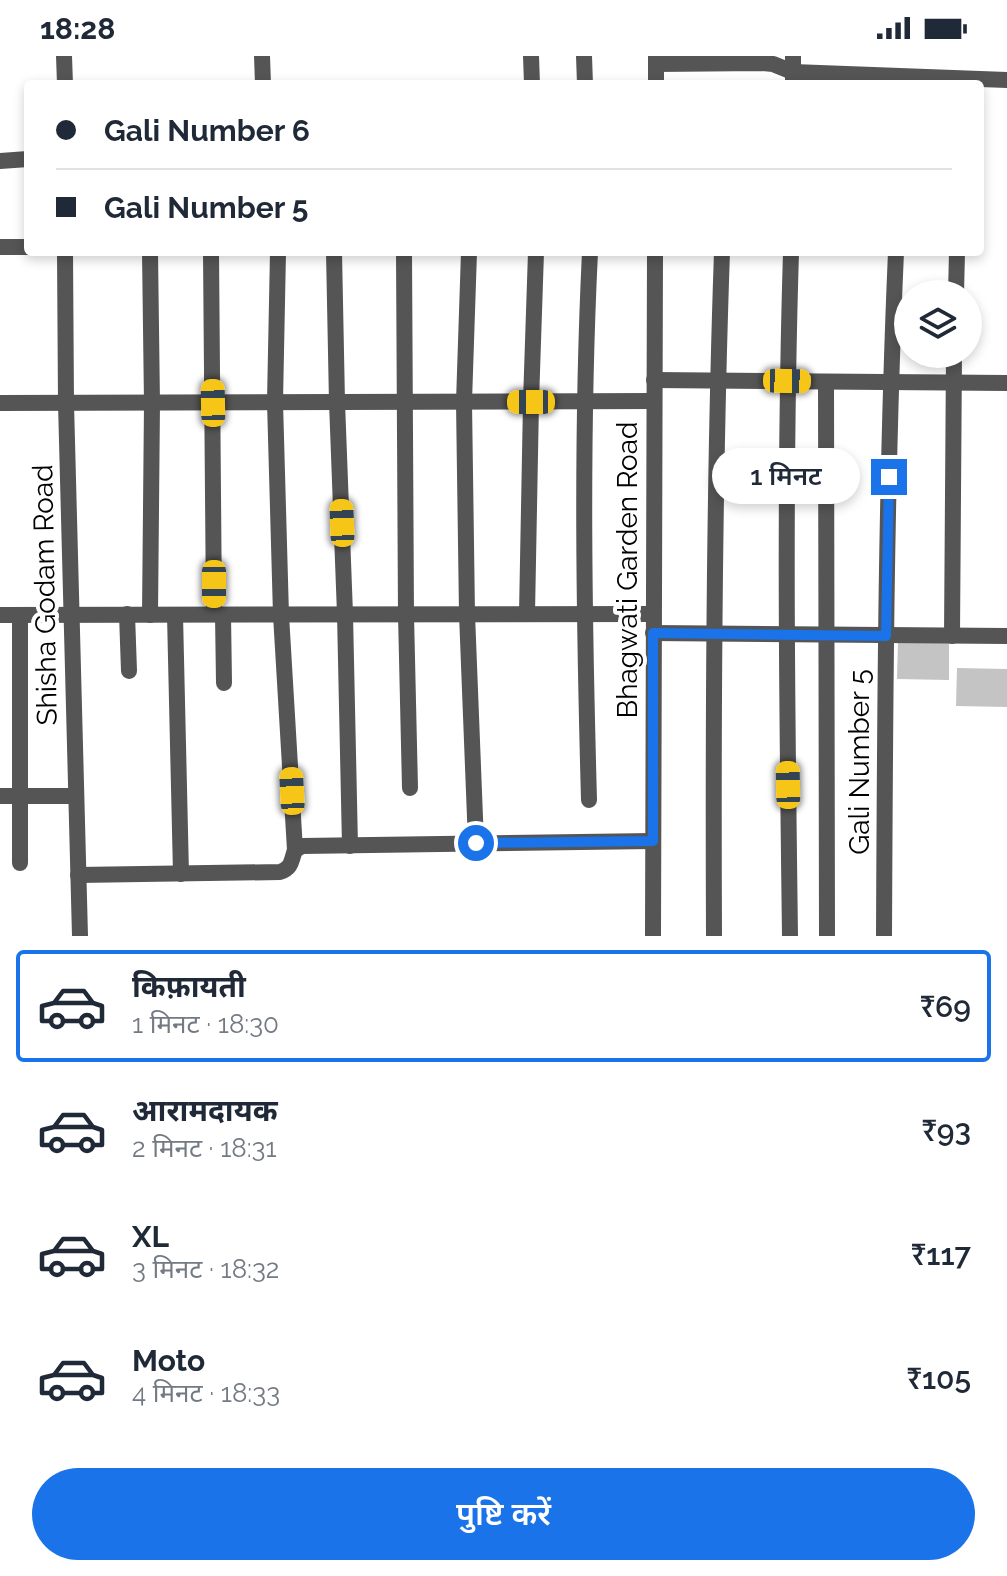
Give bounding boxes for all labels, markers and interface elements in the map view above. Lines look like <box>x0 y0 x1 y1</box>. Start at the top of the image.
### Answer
text: 18:28 <box>40 11 115 46</box>
text: Gali Number 6 <box>104 113 310 148</box>
text: Gali Number 5 <box>104 190 308 225</box>
map controls <box>894 280 982 368</box>
button: layers <box>894 280 982 368</box>
car <box>763 369 811 393</box>
car <box>201 379 225 427</box>
car <box>507 390 555 414</box>
street label: Bhagwati Garden Road <box>611 422 644 718</box>
callout: 1 मिनट <box>713 449 861 505</box>
route end <box>871 459 907 495</box>
text: 1 मिनट <box>750 461 822 491</box>
street label: Shisha Godam Road <box>26 464 64 726</box>
car <box>329 499 355 547</box>
car <box>202 560 226 608</box>
street label: Gali Number 5 <box>843 669 876 855</box>
car <box>776 761 800 809</box>
car <box>279 766 305 816</box>
route start <box>458 825 494 861</box>
text: किफ़ायती <box>132 969 246 1004</box>
icon: car <box>36 970 108 1042</box>
text: ₹69 <box>920 989 971 1024</box>
text: 1 मिनट · 18:30 <box>132 1009 279 1039</box>
text: आरामदायक <box>132 1093 278 1128</box>
icon: car <box>36 1094 108 1166</box>
text: ₹93 <box>921 1113 971 1148</box>
text: 2 मिनट · 18:31 <box>132 1133 277 1163</box>
icon: car <box>36 1218 108 1290</box>
text: XL <box>132 1219 169 1254</box>
text: ₹117 <box>911 1237 971 1272</box>
text: 3 मिनट · 18:32 <box>132 1254 279 1284</box>
icon: car <box>36 1342 108 1414</box>
text: Moto <box>132 1343 205 1378</box>
text: ₹105 <box>906 1361 971 1396</box>
text: 4 मिनट · 18:33 <box>132 1378 280 1408</box>
button: पुष्टि करें <box>32 1468 975 1560</box>

